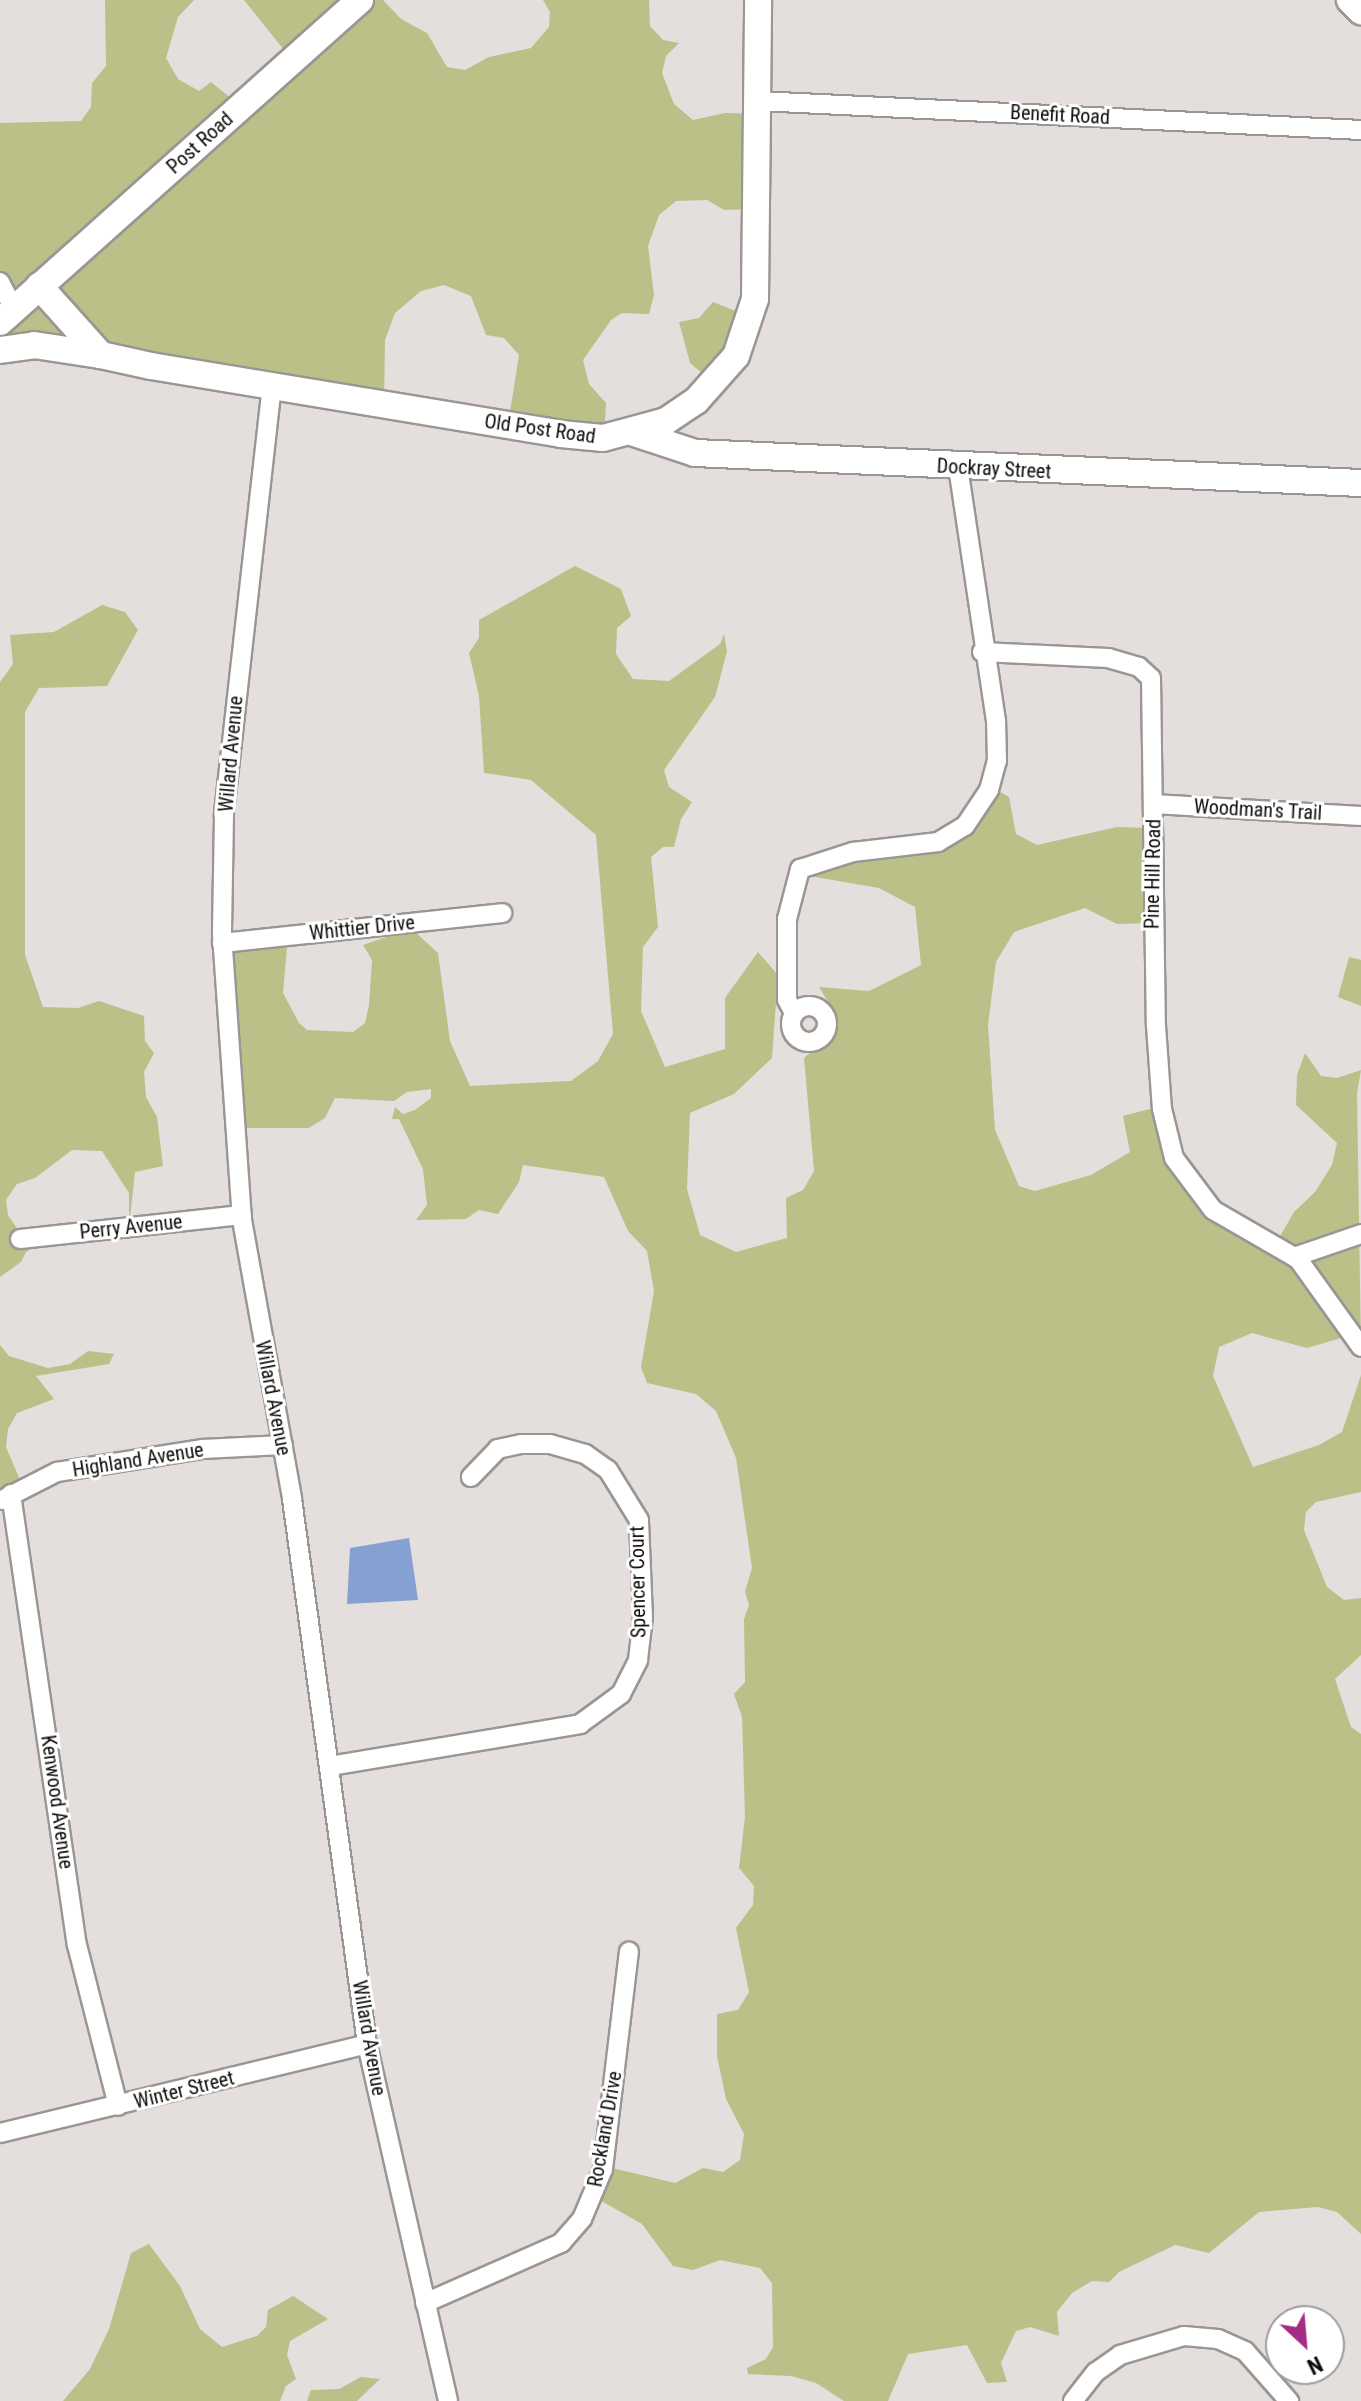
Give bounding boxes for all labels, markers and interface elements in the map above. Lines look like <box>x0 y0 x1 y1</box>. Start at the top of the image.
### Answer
street label: Benefit Road <box>1010 100 1110 130</box>
street label: Post Road <box>162 107 238 179</box>
street label: Old Post Road <box>483 409 597 449</box>
street label: Dockray Street <box>936 454 1052 484</box>
street label: Willard Avenue <box>214 695 248 813</box>
street label: Woodman's Trail <box>1193 795 1323 825</box>
street label: Pine Hill Road <box>1140 819 1166 929</box>
street label: Whittier Drive <box>308 911 416 945</box>
street label: Perry Avenue <box>78 1210 184 1244</box>
street label: Willard Avenue <box>250 1338 296 1458</box>
street label: Highland Avenue <box>71 1438 205 1482</box>
street label: Spencer Court <box>625 1526 651 1638</box>
street label: Kenwood Avenue <box>36 1734 78 1870</box>
street label: Willard Avenue <box>347 1979 391 2097</box>
street label: Winter Street <box>131 2066 237 2114</box>
street label: Rockland Drive <box>583 2069 627 2189</box>
north arrow <box>1265 2305 1345 2385</box>
text: N <box>1303 2351 1326 2379</box>

